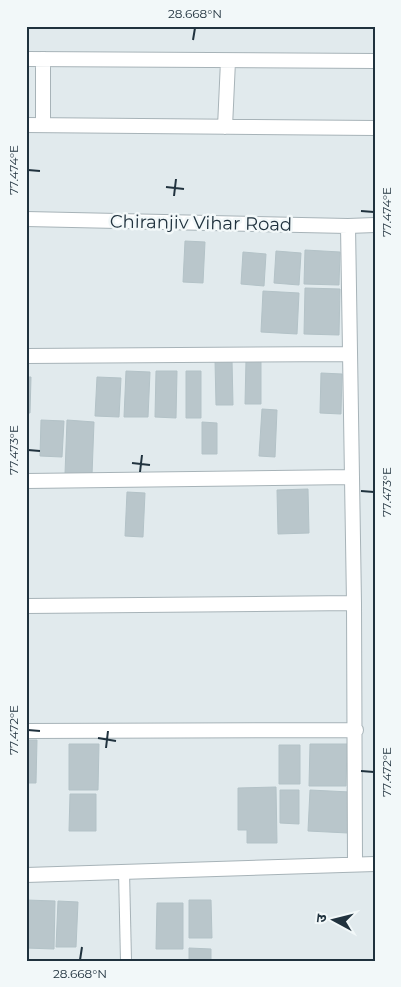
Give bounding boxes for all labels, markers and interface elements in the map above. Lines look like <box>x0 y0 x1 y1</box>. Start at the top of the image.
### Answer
text: 28.668°N <box>168 6 222 21</box>
text: 77.474°E <box>6 145 21 195</box>
text: 77.474°E <box>379 187 394 237</box>
street label: Chiranjiv Vihar Road <box>110 210 292 236</box>
text: 77.473°E <box>6 425 21 475</box>
text: 77.473°E <box>379 467 394 517</box>
text: 77.472°E <box>6 705 21 755</box>
text: 77.472°E <box>379 747 394 797</box>
north arrow <box>308 894 358 944</box>
text: उ <box>312 912 331 924</box>
text: 28.668°N <box>53 966 107 981</box>

